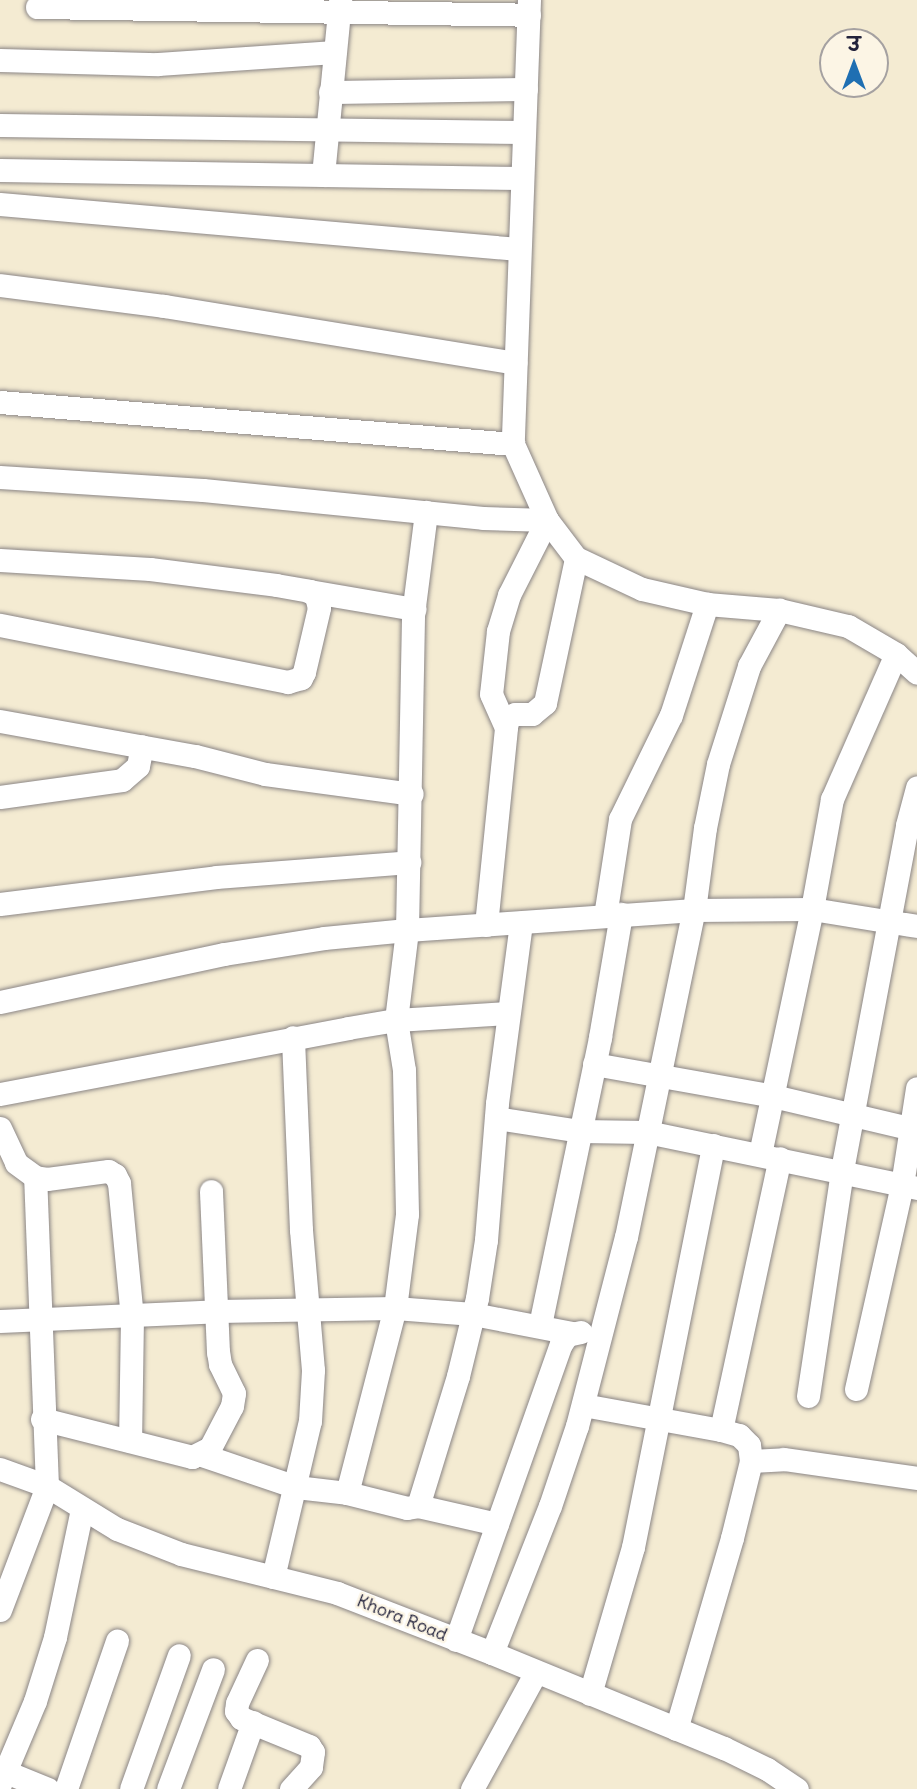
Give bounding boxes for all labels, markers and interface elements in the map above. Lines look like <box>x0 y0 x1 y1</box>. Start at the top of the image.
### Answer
north arrow <box>819 28 889 98</box>
text: उ <box>848 32 860 56</box>
street label: Khora Road <box>354 1590 450 1646</box>

